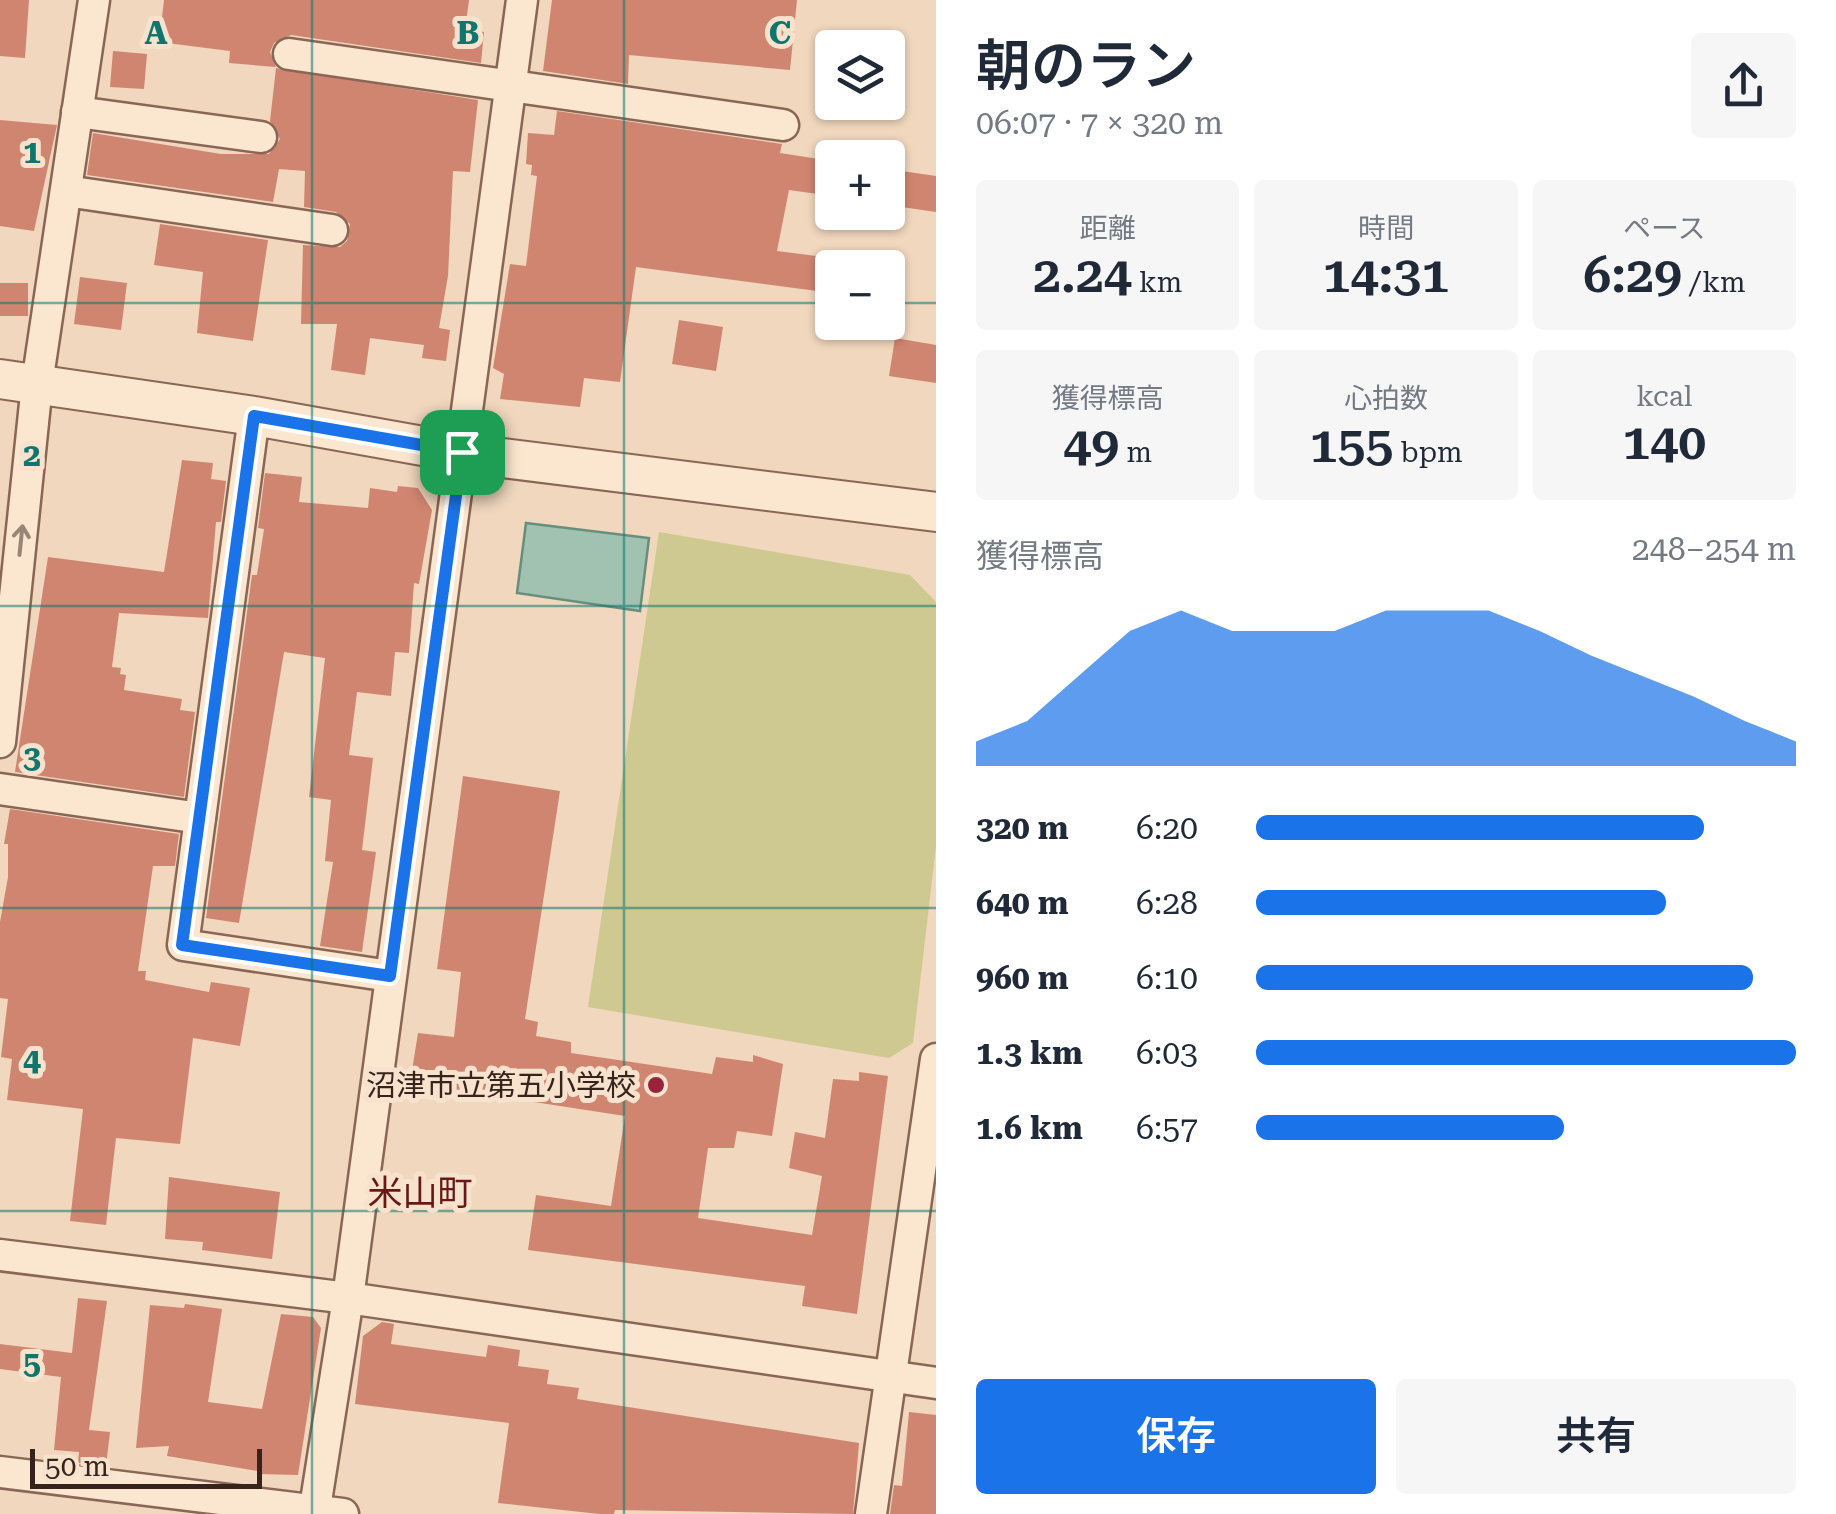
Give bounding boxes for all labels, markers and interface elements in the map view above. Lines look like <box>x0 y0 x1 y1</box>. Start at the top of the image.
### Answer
text: A <box>144 14 168 52</box>
text: B <box>456 14 480 52</box>
text: C <box>769 14 791 52</box>
map controls <box>815 30 905 340</box>
button: layers <box>815 30 905 120</box>
button: share <box>1691 33 1796 138</box>
text: 朝のラン <box>976 34 1196 98</box>
text: 06:07 · 7 × 320 m <box>976 104 1223 142</box>
text: 1 <box>23 133 41 171</box>
button: + <box>815 140 905 230</box>
text: 距離 <box>1080 212 1136 245</box>
text: 時間 <box>1358 212 1414 245</box>
text: ペース <box>1623 212 1706 245</box>
text: 2.24 <box>1033 246 1132 304</box>
text: 14:31 <box>1323 246 1449 304</box>
text: 6:29 <box>1583 246 1682 304</box>
button: − <box>815 250 905 340</box>
text: km <box>1132 266 1182 299</box>
text: /km <box>1682 266 1745 299</box>
text: kcal <box>1636 380 1693 413</box>
text: 獲得標高 <box>1052 382 1164 415</box>
text: 心拍数 <box>1344 382 1428 415</box>
pin <box>420 410 505 495</box>
text: 140 <box>1622 413 1706 471</box>
text: 49 <box>1063 416 1119 474</box>
text: 155 <box>1309 416 1393 474</box>
icon: arrive <box>435 425 490 480</box>
text: 2 <box>23 436 41 474</box>
text: m <box>1119 436 1152 469</box>
text: bpm <box>1393 436 1462 469</box>
one-way arrow <box>12 525 31 557</box>
text: 248–254 m <box>1632 530 1796 568</box>
text: 獲得標高 <box>976 537 1104 575</box>
text: 3 <box>23 738 41 776</box>
text: 320 m <box>976 809 1069 847</box>
text: 6:20 <box>1136 809 1198 847</box>
text: 640 m <box>976 884 1069 922</box>
text: 6:28 <box>1136 884 1198 922</box>
text: 960 m <box>976 959 1069 997</box>
text: 6:10 <box>1136 959 1198 997</box>
text: 1.3 km <box>976 1034 1083 1072</box>
text: 6:03 <box>1136 1034 1198 1072</box>
text: 4 <box>23 1041 41 1079</box>
place label: 沼津市立第五小学校 <box>366 1068 636 1103</box>
marker: 沼津市立第五小学校 <box>645 1074 667 1096</box>
text: 1.6 km <box>976 1109 1083 1147</box>
text: 6:57 <box>1136 1109 1198 1147</box>
district label: 米山町 <box>367 1173 473 1214</box>
text: 5 <box>23 1344 41 1382</box>
button: 保存 <box>976 1379 1376 1494</box>
button: 共有 <box>1396 1379 1796 1494</box>
scale bar <box>30 1444 262 1488</box>
text: 50 m <box>45 1450 109 1483</box>

